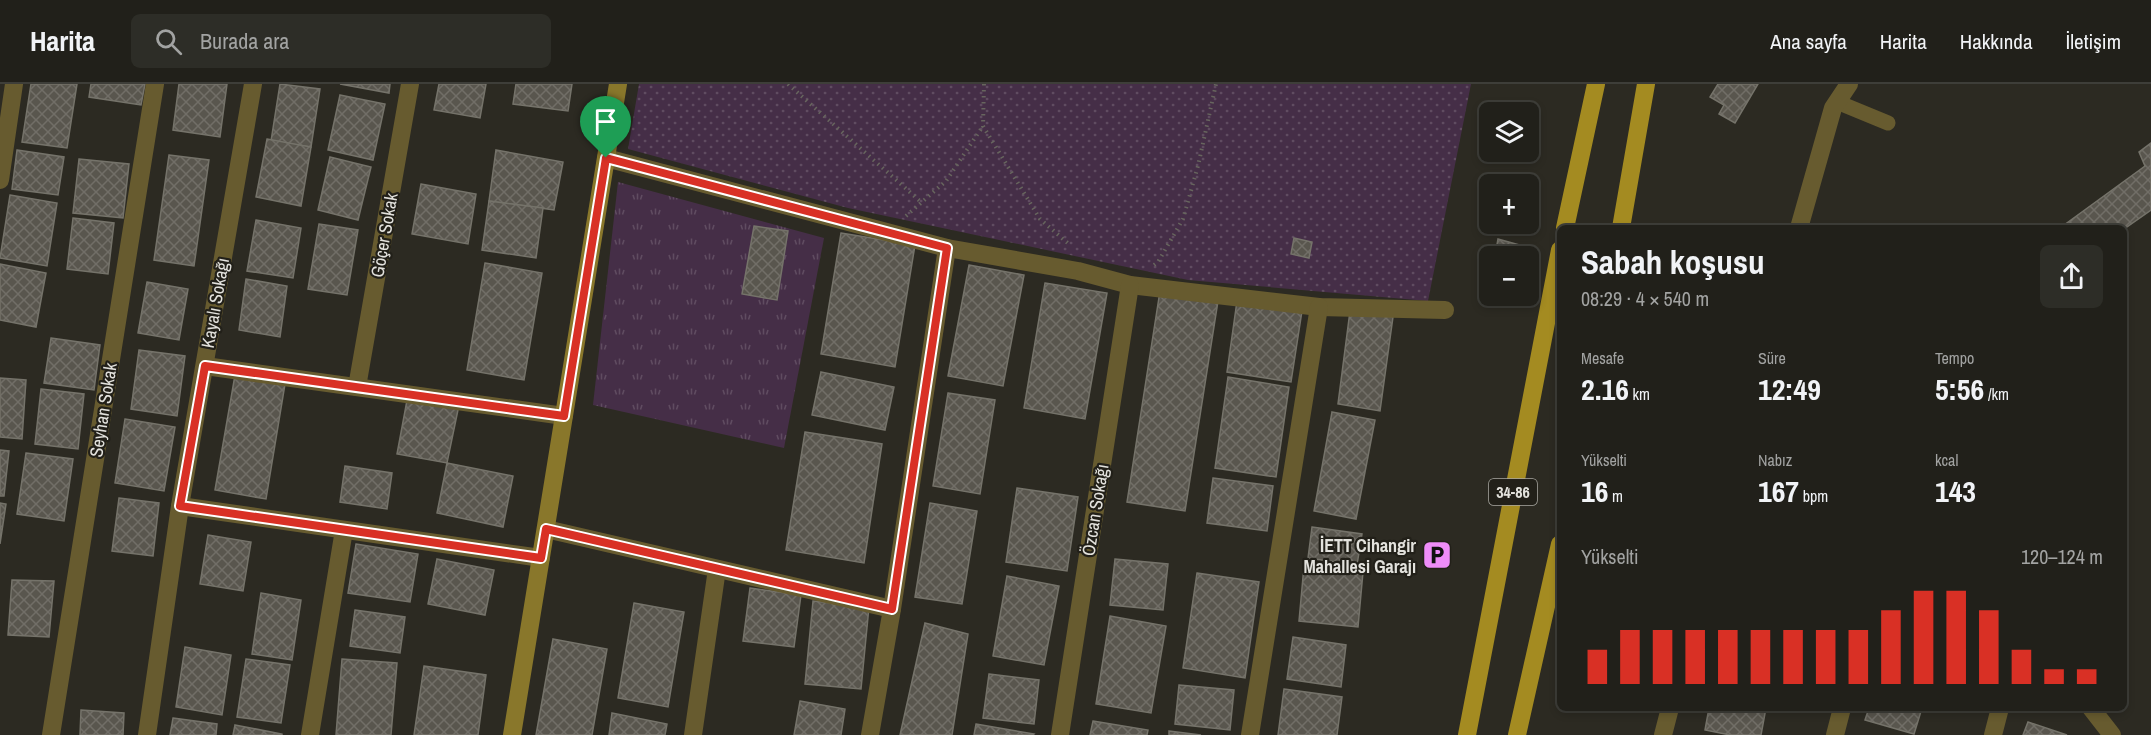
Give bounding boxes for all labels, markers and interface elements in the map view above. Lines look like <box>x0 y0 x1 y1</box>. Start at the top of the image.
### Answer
search box <box>131 14 551 68</box>
text: Harita <box>30 22 95 60</box>
icon: search <box>152 25 185 58</box>
text: Burada ara <box>200 26 289 56</box>
text: Ana sayfa <box>1770 27 1847 56</box>
text: Harita <box>1880 27 1927 56</box>
text: Hakkında <box>1960 27 2032 56</box>
text: İletişim <box>2065 27 2121 56</box>
pin <box>580 96 631 158</box>
map controls <box>1479 102 1539 306</box>
button: layers <box>1479 102 1539 162</box>
icon: arrive <box>589 105 622 138</box>
button: + <box>1479 174 1539 234</box>
street label: Göçer Sokak <box>364 190 404 279</box>
text: Sabah koşusu <box>1581 240 1764 284</box>
button: share <box>2040 245 2103 308</box>
button: − <box>1479 246 1539 306</box>
street label: Kayalı Sokağı <box>195 256 235 350</box>
text: 08:29 · 4 × 540 m <box>1581 285 1709 312</box>
text: Mesafe <box>1581 347 1624 369</box>
text: Süre <box>1758 347 1786 369</box>
text: Tempo <box>1935 347 1974 369</box>
street label: Seyhan Sokak <box>83 360 123 459</box>
text: 2.16 <box>1581 369 1629 409</box>
text: 12:49 <box>1758 369 1821 409</box>
text: 5:56 <box>1935 369 1984 409</box>
text: km <box>1629 383 1650 405</box>
text: /km <box>1984 383 2009 405</box>
text: Yükselti <box>1581 449 1627 471</box>
text: Nabız <box>1758 449 1792 471</box>
text: kcal <box>1935 449 1958 471</box>
street label: Özcan Sokağı <box>1075 462 1115 558</box>
text: 16 <box>1581 471 1608 511</box>
text: 167 <box>1758 471 1799 511</box>
text: 143 <box>1935 471 1976 511</box>
road number: 34-86 <box>1489 479 1537 505</box>
text: m <box>1608 485 1623 507</box>
text: bpm <box>1799 485 1828 507</box>
place label: İETT Cihangir Mahallesi Garajı <box>1304 533 1416 579</box>
parking icon: İETT Cihangir Mahallesi Garajı <box>1421 539 1453 571</box>
text: Yükselti <box>1581 543 1638 570</box>
text: 120–124 m <box>2021 543 2103 570</box>

